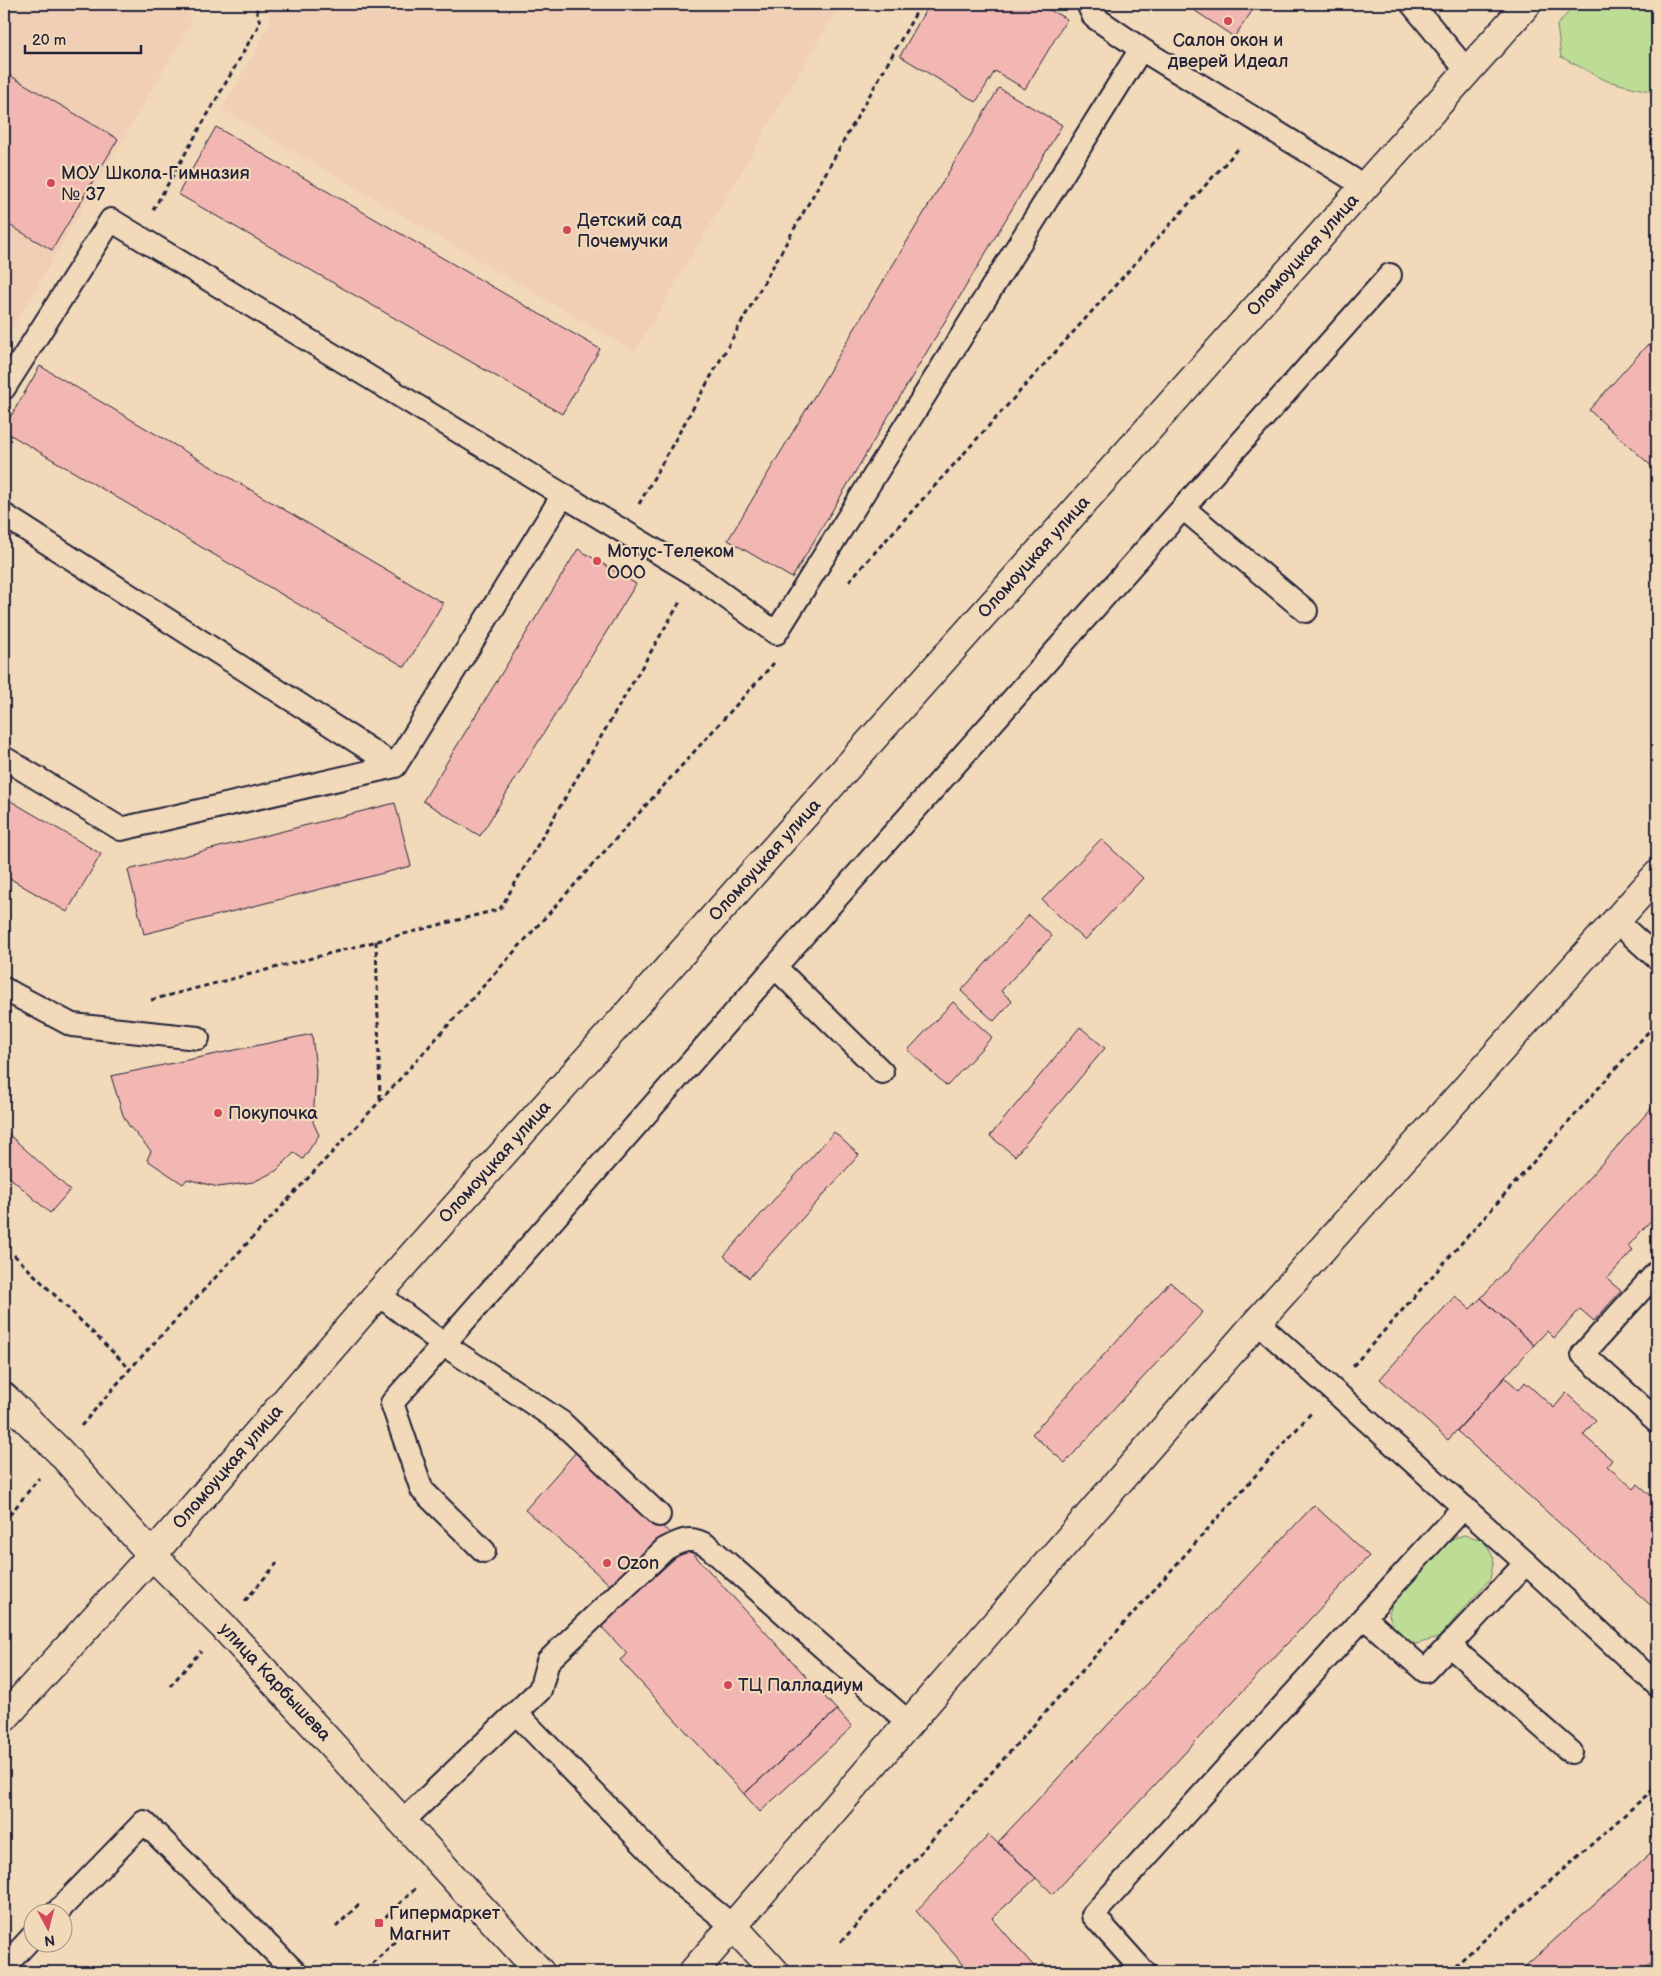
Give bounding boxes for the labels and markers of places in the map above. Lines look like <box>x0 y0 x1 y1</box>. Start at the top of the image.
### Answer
marker: Салон окон и дверей Идеал <box>1222 15 1234 27</box>
place label: Салон окон и дверей Идеал <box>1168 30 1288 72</box>
place label: МОУ Школа-Гимназия № 37 <box>61 163 250 205</box>
marker: МОУ Школа-Гимназия № 37 <box>45 177 57 189</box>
place label: Детский сад Почемучки <box>577 210 682 252</box>
marker: Детский сад Почемучки <box>561 224 573 236</box>
place label: Мотус-Телеком ООО <box>607 541 734 583</box>
marker: Мотус-Телеком ООО <box>591 555 603 567</box>
place label: Покупочка <box>228 1103 318 1124</box>
marker: Покупочка <box>212 1107 224 1119</box>
place label: Ozon <box>617 1553 659 1574</box>
marker: Ozon <box>601 1557 613 1569</box>
place label: ТЦ Палладиум <box>738 1675 863 1696</box>
marker: ТЦ Палладиум <box>722 1679 734 1691</box>
place label: Гипермаркет Магнит <box>389 1903 501 1945</box>
marker: Гипермаркет Магнит <box>373 1917 385 1929</box>

